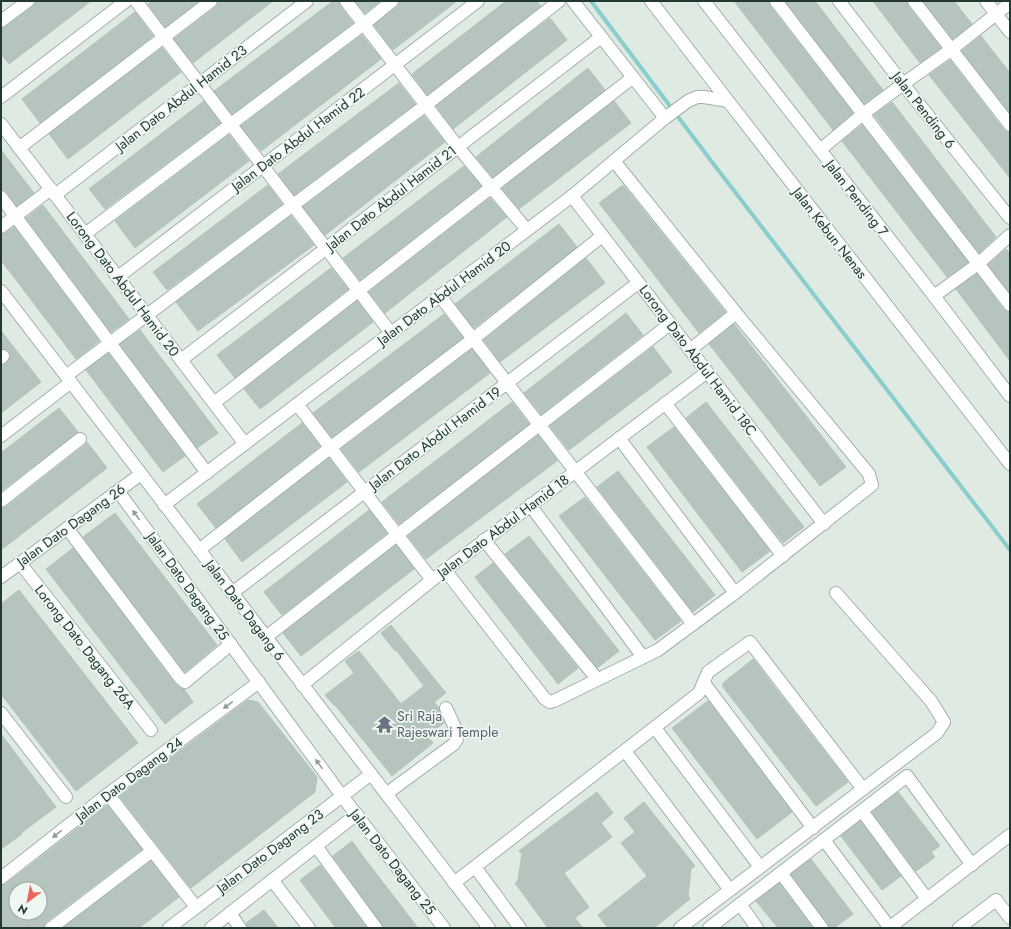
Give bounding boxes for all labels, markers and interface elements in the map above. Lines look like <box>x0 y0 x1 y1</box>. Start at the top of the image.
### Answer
street label: Jalan Dato Abdul Hamid 23 <box>109 40 251 157</box>
street label: Jalan Pending 6 <box>886 66 960 153</box>
street label: Jalan Dato Abdul Hamid 22 <box>226 82 369 197</box>
street label: Jalan Dato Abdul Hamid 21 <box>320 141 461 257</box>
street label: Jalan Pending 7 <box>820 154 894 241</box>
street label: Jalan Kebun Nenas <box>787 182 872 283</box>
street label: Lorong Dato Abdul Hamid 20 <box>62 207 184 361</box>
street label: Jalan Dato Abdul Hamid 20 <box>371 236 515 351</box>
street label: Lorong Dato Abdul Hamid 18C <box>635 280 761 440</box>
street label: Jalan Dato Abdul Hamid 19 <box>363 382 505 496</box>
street label: Jalan Dato Abdul Hamid 18 <box>431 470 573 583</box>
street label: Jalan Dato Dagang 26 <box>11 479 129 572</box>
one-way arrow <box>132 510 140 521</box>
street label: Jalan Dato Dagang 25 <box>141 526 234 644</box>
street label: Jalan Dato Dagang 6 <box>199 554 290 665</box>
street label: Lorong Dato Dagang 26A <box>30 581 140 714</box>
one-way arrow <box>222 701 233 709</box>
place label: Sri Raja Rajeswari Temple <box>397 706 498 742</box>
temple icon: Sri Raja Rajeswari Temple <box>374 714 394 734</box>
street label: Jalan Dato Dagang 24 <box>70 732 187 827</box>
one-way arrow <box>315 759 323 770</box>
street label: Jalan Dato Dagang 25 <box>344 803 441 919</box>
street label: Jalan Dato Dagang 23 <box>211 804 328 899</box>
one-way arrow <box>51 830 62 839</box>
north arrow <box>8 881 48 921</box>
text: N <box>15 900 31 919</box>

